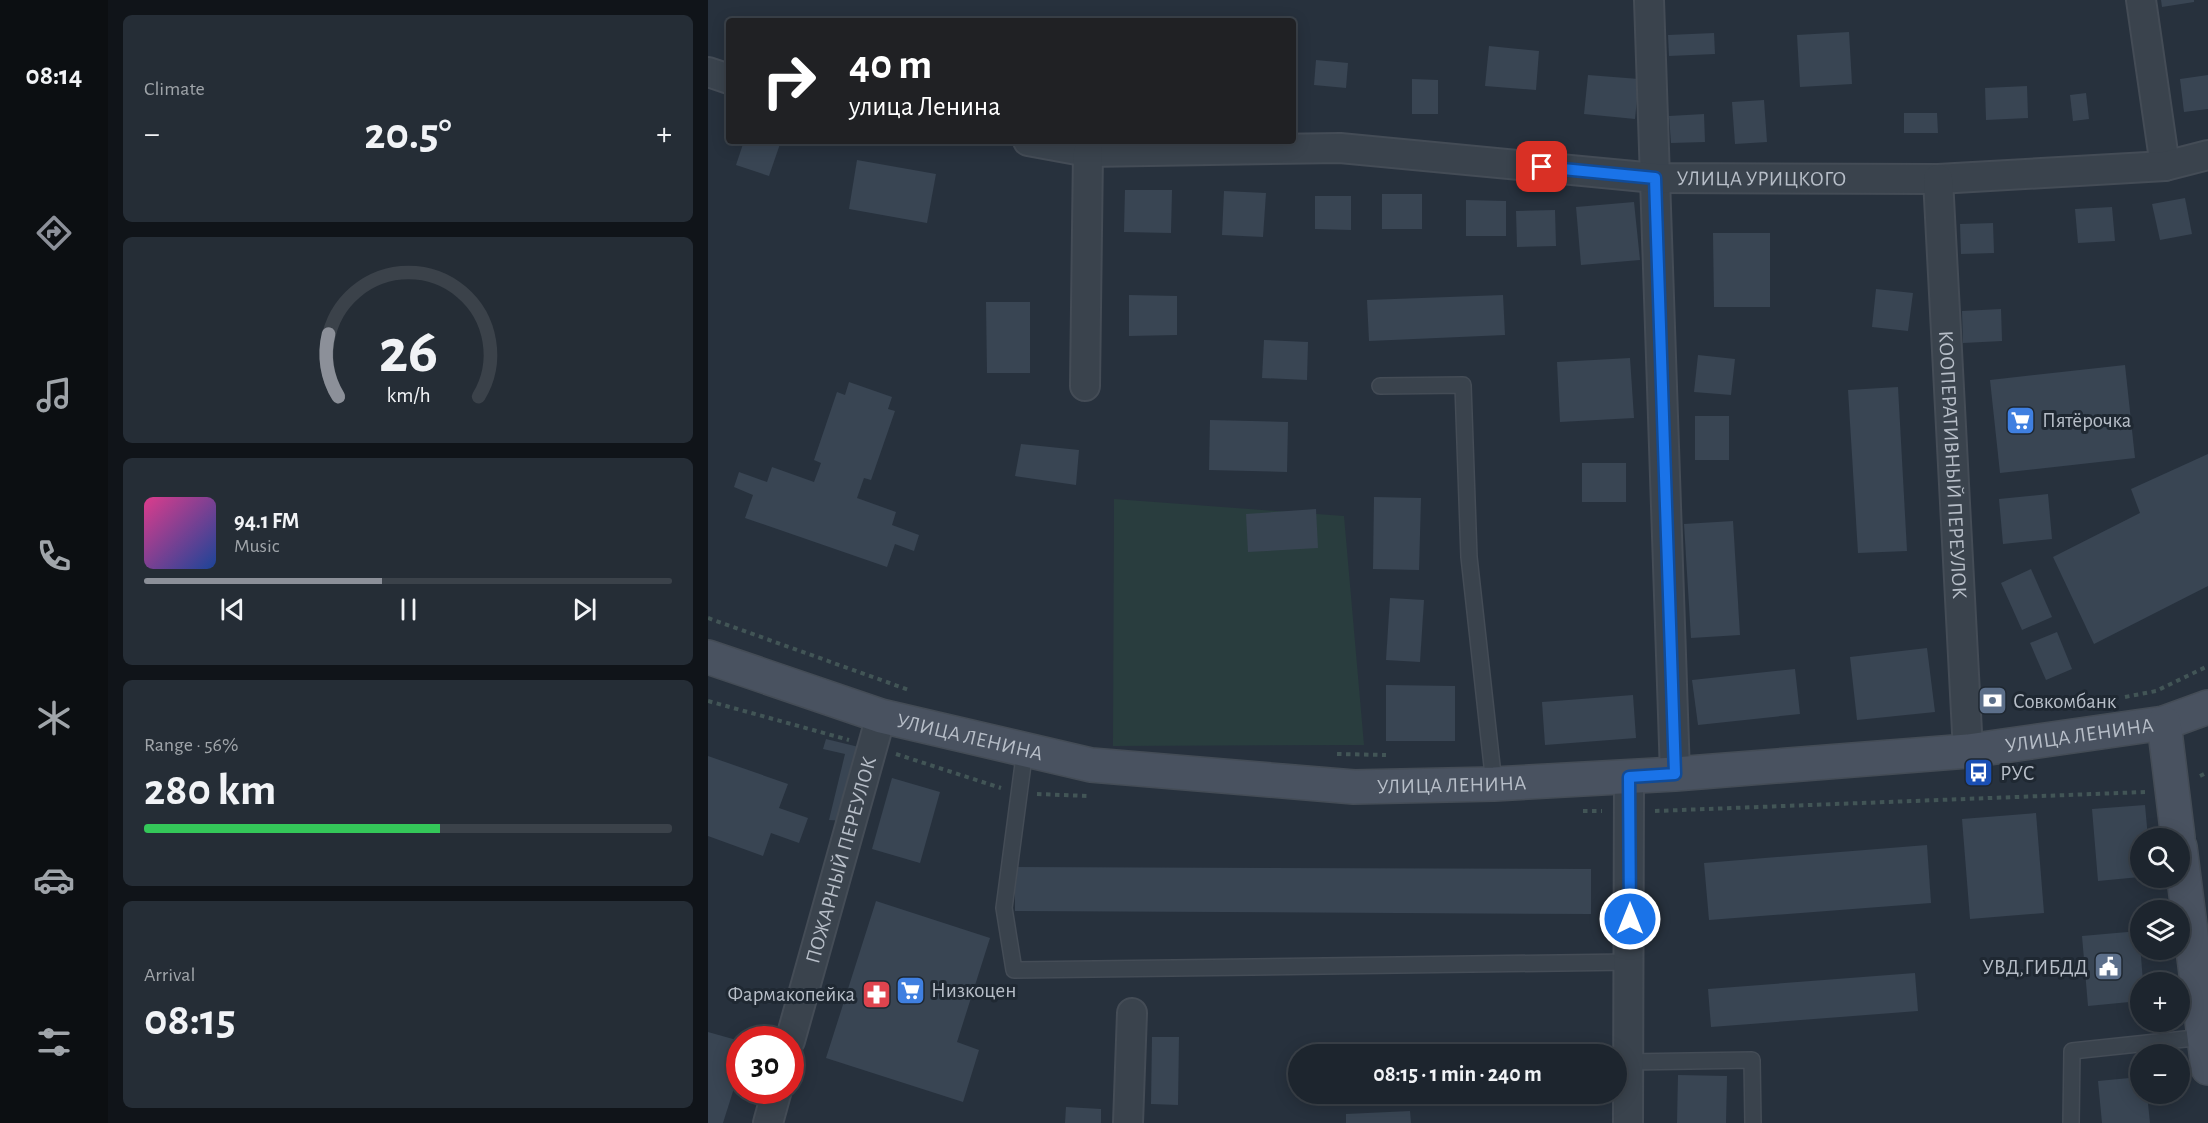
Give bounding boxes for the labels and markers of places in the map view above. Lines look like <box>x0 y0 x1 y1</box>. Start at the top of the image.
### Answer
pin <box>1516 141 1567 192</box>
supermarket icon: Пятёрочка <box>2005 404 2037 436</box>
place label: Пятёрочка <box>2042 410 2132 431</box>
bank icon: Совкомбанк <box>1976 685 2008 717</box>
place label: Совкомбанк <box>2013 691 2117 712</box>
bus stop icon: РУС <box>1963 757 1995 789</box>
place label: РУС <box>2000 763 2035 784</box>
public building icon: УВД,ГИБДД <box>2093 951 2125 983</box>
place label: УВД,ГИБДД <box>1982 957 2088 978</box>
supermarket icon: Низкоцен <box>894 974 926 1006</box>
pharmacy icon: Фармакопейка <box>860 978 892 1010</box>
place label: Низкоцен <box>931 980 1016 1001</box>
place label: Фармакопейка <box>727 984 855 1005</box>

